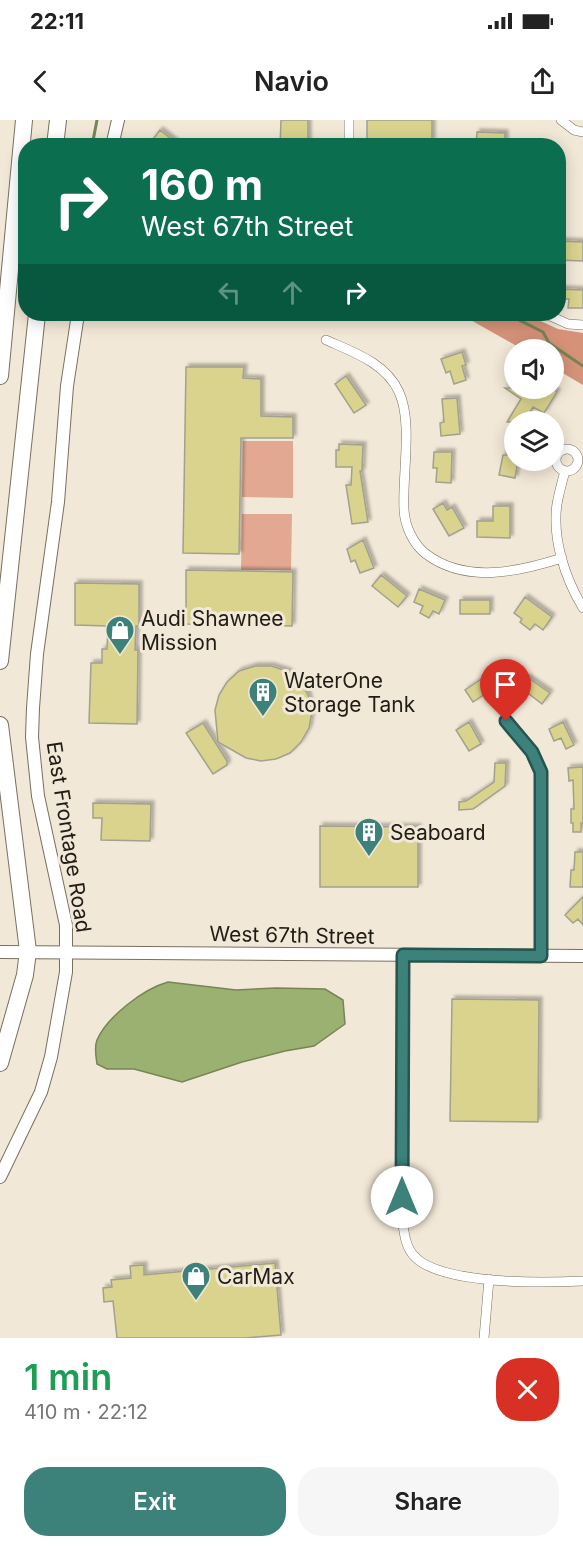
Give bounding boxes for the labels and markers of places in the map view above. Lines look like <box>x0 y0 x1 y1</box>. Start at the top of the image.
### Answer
place label: Audi Shawnee Mission <box>141 606 284 655</box>
shop icon: Audi Shawnee Mission <box>104 614 136 656</box>
pin <box>480 659 531 721</box>
place label: WaterOne Storage Tank <box>284 668 416 717</box>
building icon: WaterOne Storage Tank <box>247 676 279 718</box>
building icon: Seaboard <box>353 816 385 858</box>
place label: Seaboard <box>390 820 486 845</box>
shop icon: CarMax <box>180 1260 212 1302</box>
place label: CarMax <box>217 1264 295 1289</box>

